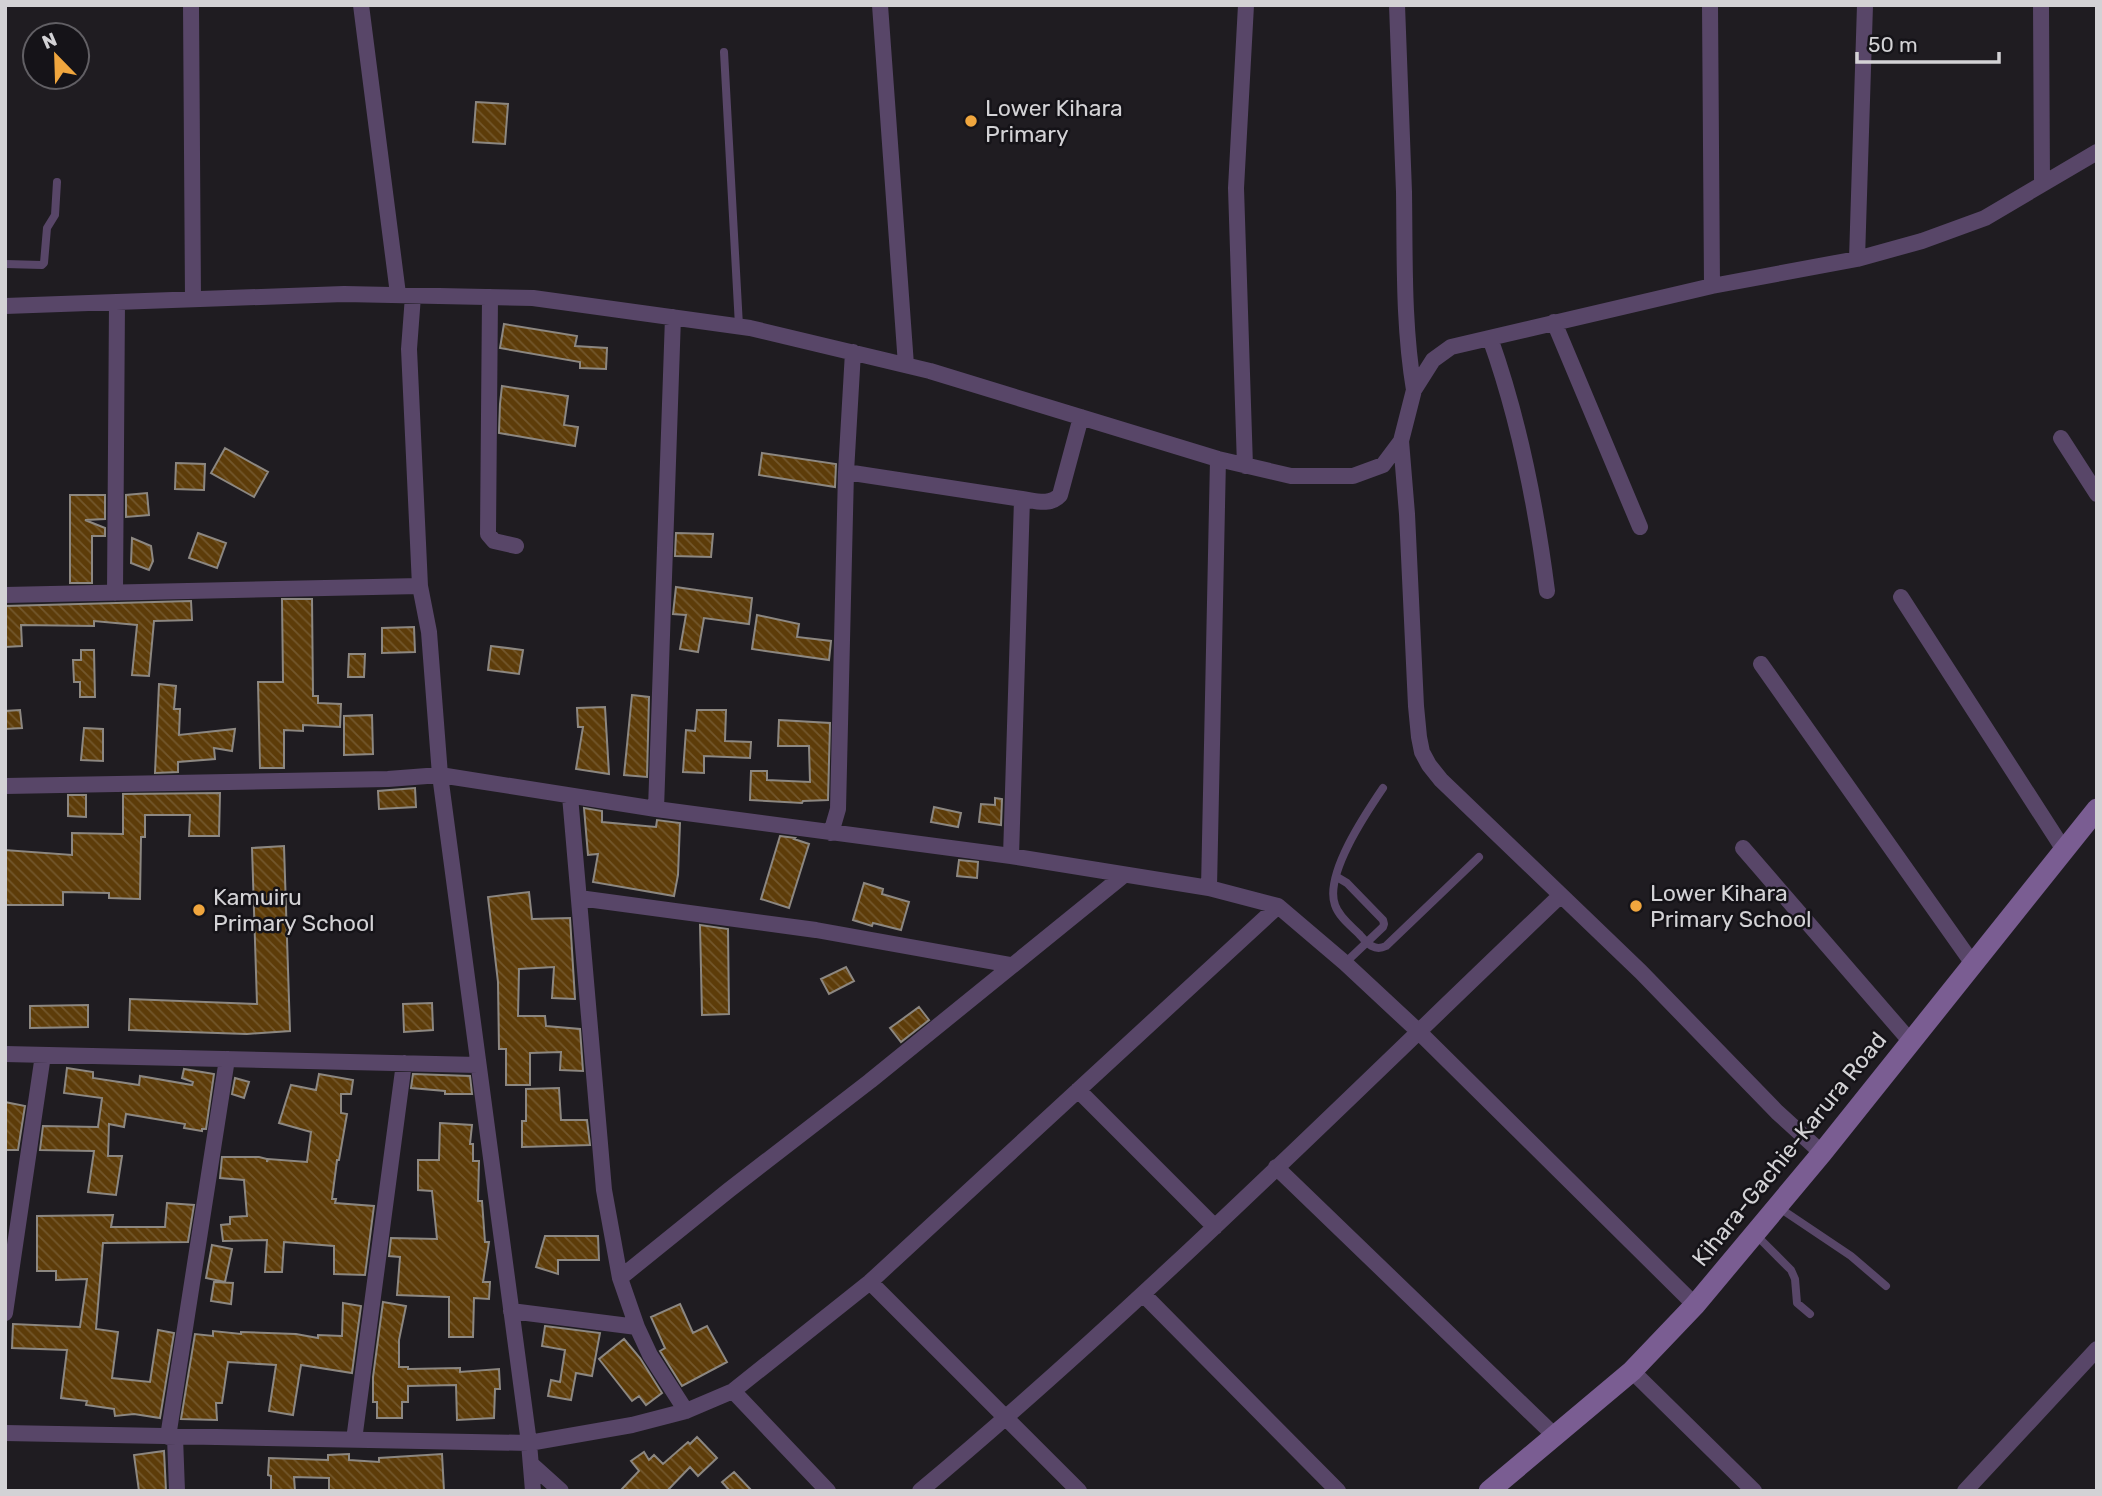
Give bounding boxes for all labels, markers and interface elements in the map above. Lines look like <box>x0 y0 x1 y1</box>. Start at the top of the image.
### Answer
north arrow <box>21 21 91 91</box>
scale bar <box>1857 21 1999 65</box>
text: N <box>39 28 60 54</box>
text: 50 m <box>1868 32 1918 57</box>
place label: Lower Kihara Primary <box>985 94 1123 148</box>
marker: Lower Kihara Primary <box>963 113 979 129</box>
place label: Lower Kihara Primary School <box>1650 879 1812 933</box>
place label: Kamuiru Primary School <box>213 883 375 937</box>
marker: Lower Kihara Primary School <box>1628 898 1644 914</box>
marker: Kamuiru Primary School <box>191 902 207 918</box>
street label: Kihara-Gachie-Karura Road <box>1686 1026 1892 1272</box>

